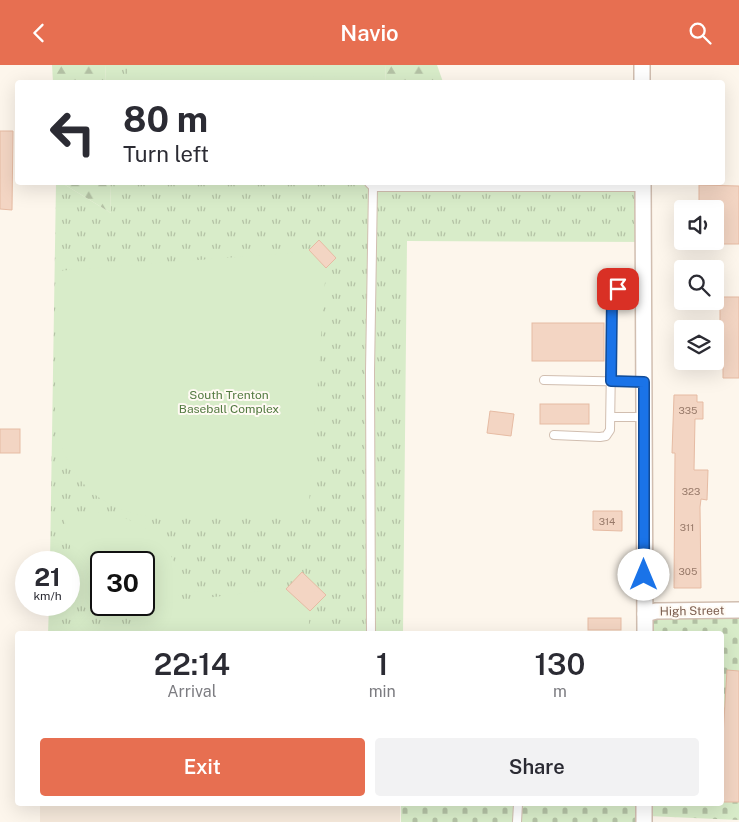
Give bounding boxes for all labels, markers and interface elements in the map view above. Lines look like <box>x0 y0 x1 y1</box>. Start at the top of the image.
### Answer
icon: back <box>25 19 53 47</box>
icon: search <box>686 19 714 47</box>
text: Navio <box>340 20 399 46</box>
text: 80 m <box>123 99 208 140</box>
icon: left <box>40 100 105 165</box>
text: Turn left <box>123 141 209 167</box>
map controls <box>674 200 724 370</box>
button: sound <box>674 200 724 250</box>
button: search <box>674 260 724 310</box>
pin <box>597 268 639 310</box>
icon: arrive <box>604 275 632 303</box>
button: layers <box>674 320 724 370</box>
park label: South Trenton Baseball Complex <box>179 388 279 416</box>
house number: 335 <box>679 404 697 416</box>
house number: 323 <box>682 485 700 497</box>
house number: 314 <box>599 515 615 527</box>
house number: 311 <box>680 521 694 533</box>
position arrow <box>617 548 669 600</box>
speed limit sign: 30 <box>90 551 155 616</box>
text: 21 <box>34 562 61 592</box>
house number: 305 <box>679 565 697 577</box>
text: km/h <box>33 589 62 603</box>
street label: High Street <box>660 603 725 619</box>
text: 22:14 <box>154 646 230 682</box>
text: 1 <box>376 646 389 682</box>
text: 130 <box>535 646 585 682</box>
text: Arrival <box>167 682 217 701</box>
text: min <box>369 682 396 701</box>
text: m <box>553 682 567 701</box>
button: Exit <box>40 738 365 796</box>
button: Share <box>375 738 699 796</box>

